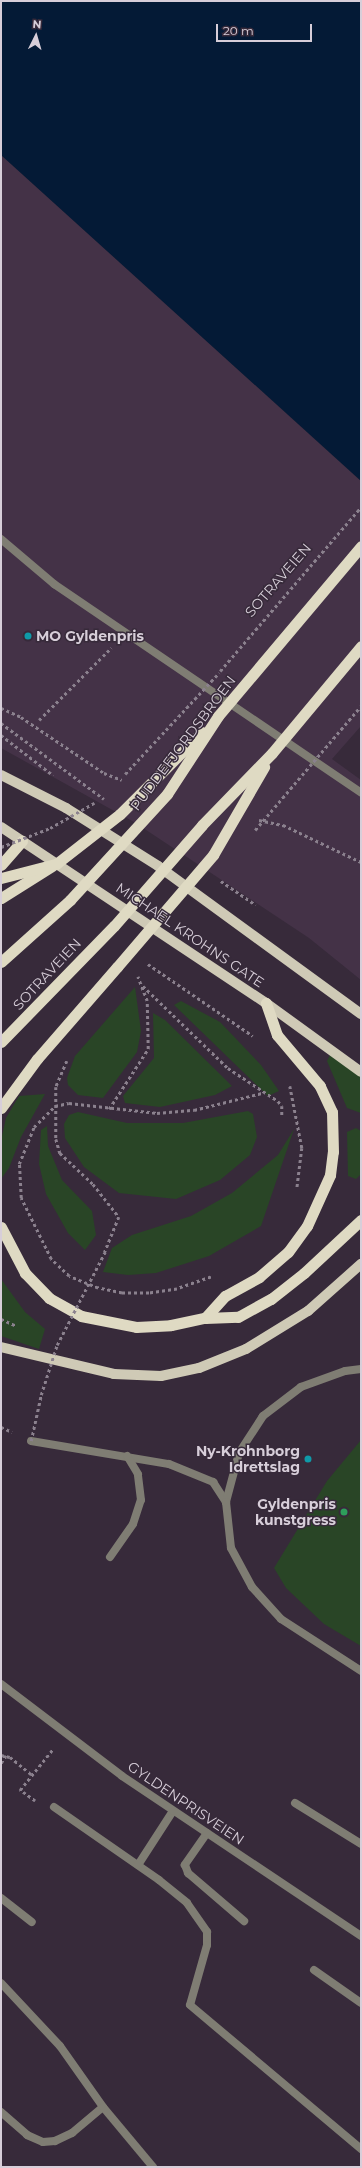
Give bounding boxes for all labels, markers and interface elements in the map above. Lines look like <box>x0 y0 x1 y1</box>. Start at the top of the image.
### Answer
north arrow <box>16 16 56 56</box>
scale bar <box>218 16 314 42</box>
text: N <box>32 17 42 31</box>
text: 20 m <box>223 23 254 38</box>
street label: SOTRAVEIEN <box>242 540 314 620</box>
place label: MO Gyldenpris <box>36 628 144 644</box>
marker: MO Gyldenpris <box>23 631 33 641</box>
street label: PUDDEFJORDSBROEN <box>127 672 239 814</box>
street label: MICHAEL KROHNS GATE <box>113 879 267 991</box>
street label: SOTRAVEIEN <box>10 935 84 1013</box>
place label: Ny-Krohnborg Idrettslag <box>196 1443 300 1476</box>
marker: Ny-Krohnborg Idrettslag <box>303 1454 313 1464</box>
place label: Gyldenpris kunstgress <box>255 1496 336 1528</box>
marker: Gyldenpris kunstgress <box>339 1507 349 1517</box>
street label: GYLDENPRISVEIEN <box>125 1758 247 1848</box>

